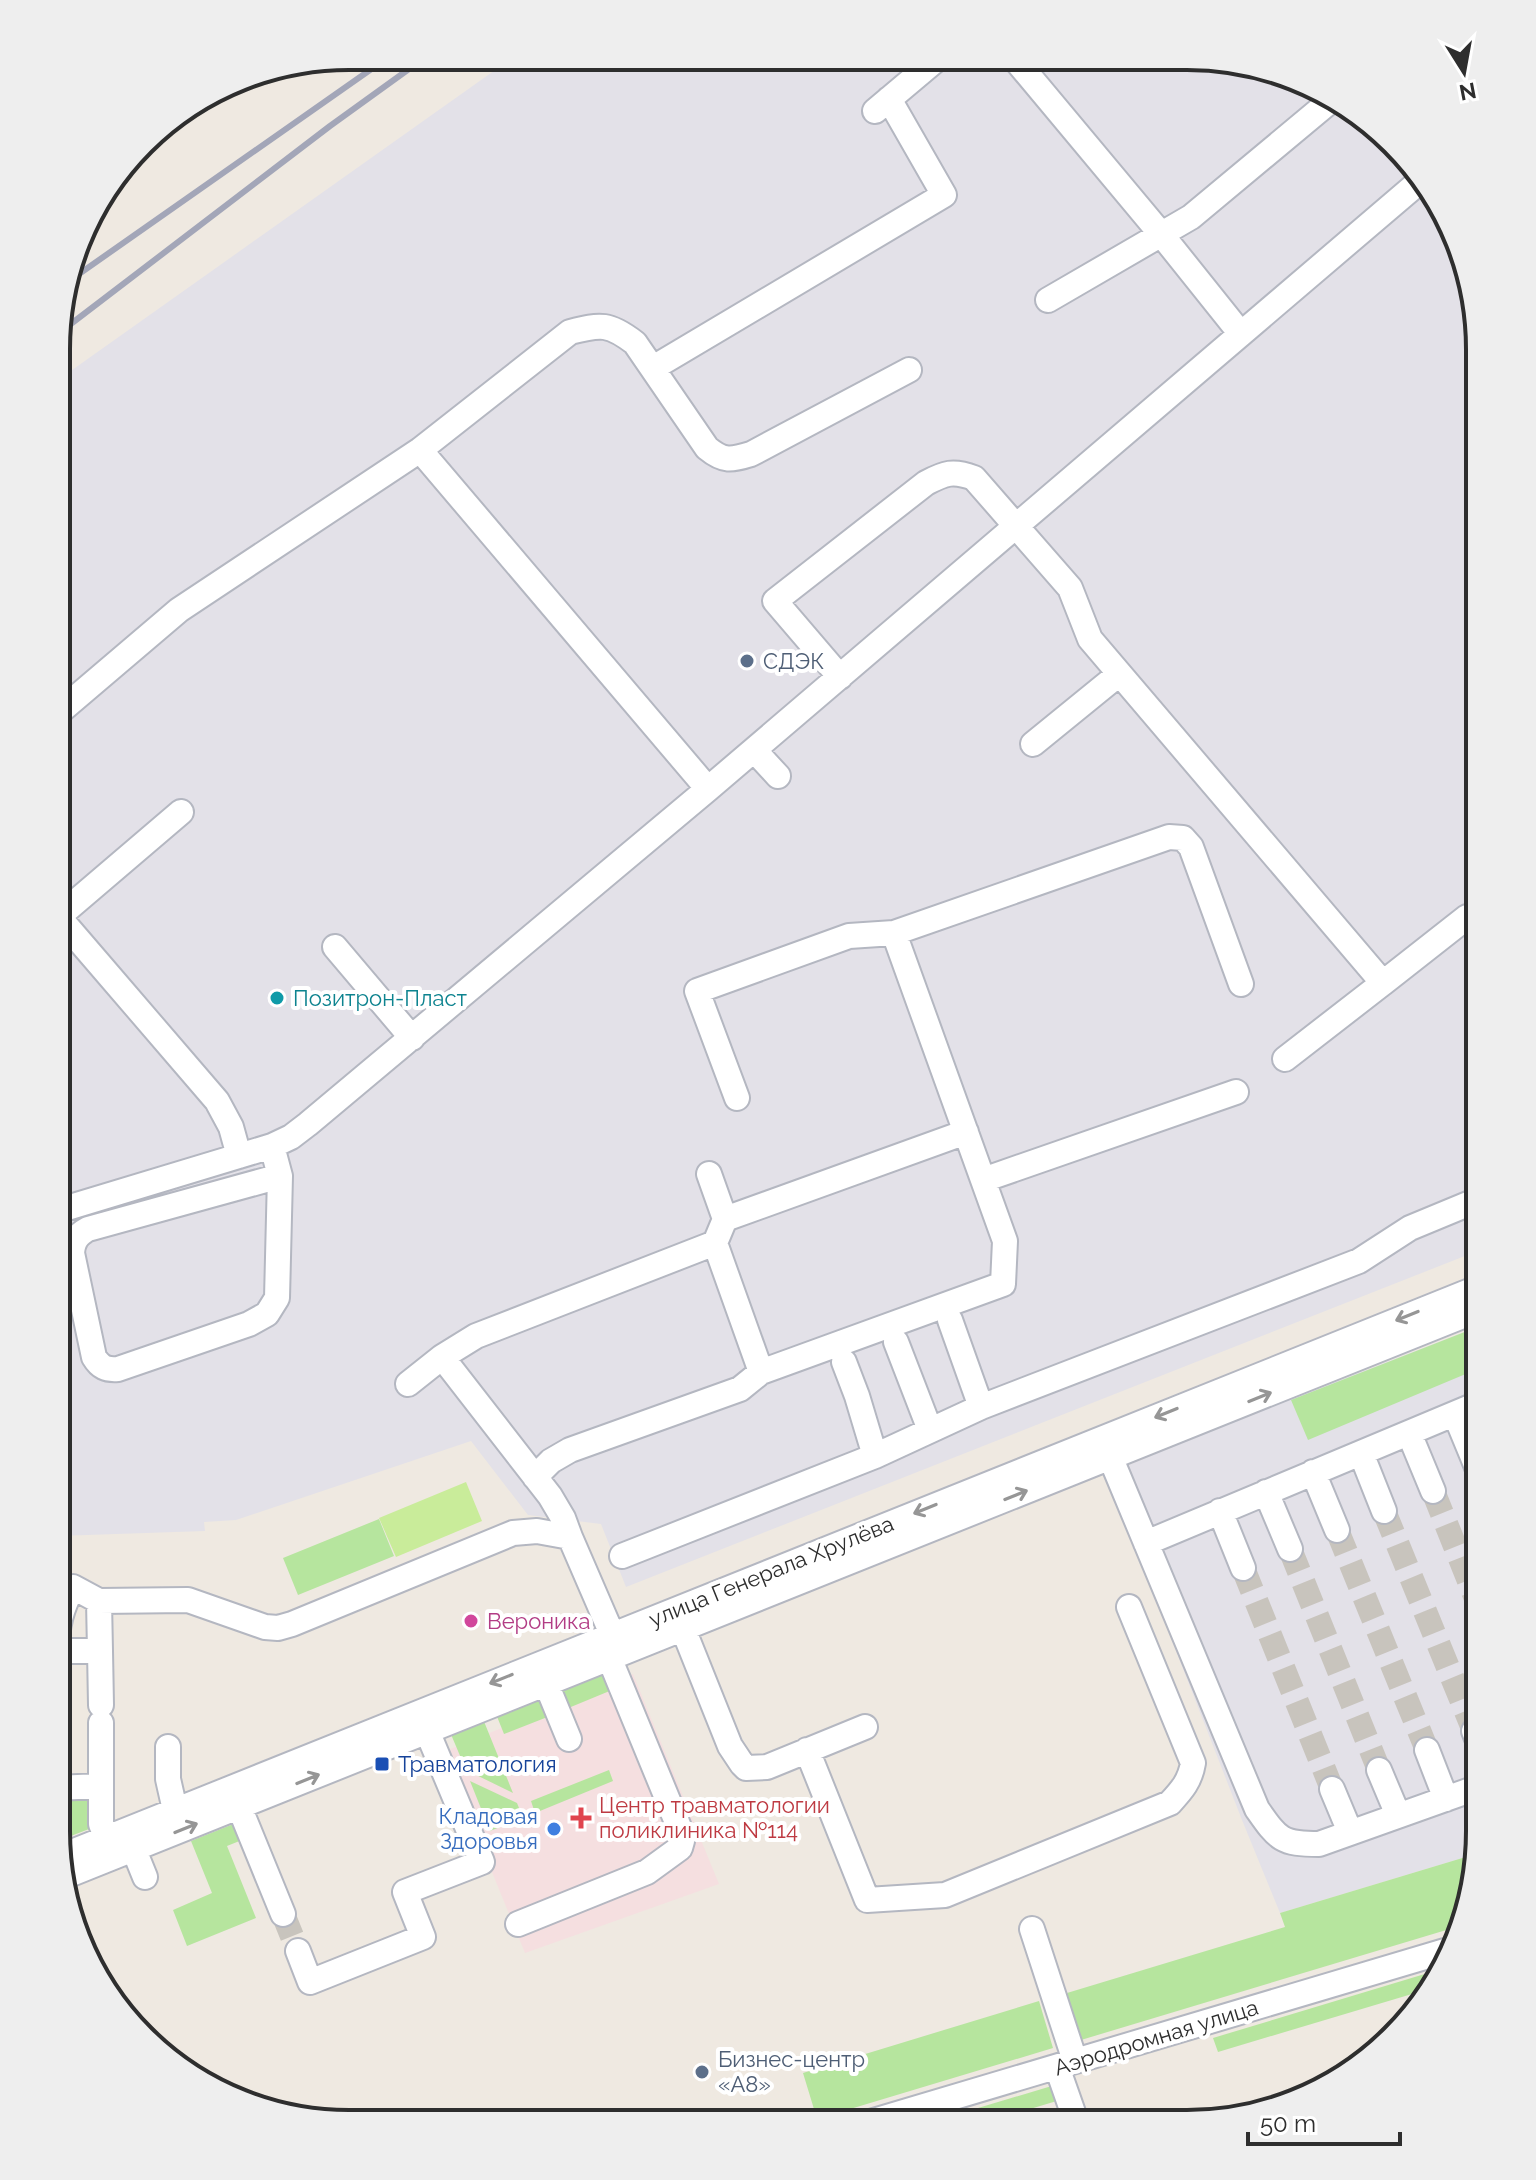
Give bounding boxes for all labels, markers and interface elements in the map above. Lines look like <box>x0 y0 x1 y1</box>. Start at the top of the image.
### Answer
north arrow <box>1424 32 1504 112</box>
text: N <box>1457 77 1479 106</box>
place label: СДЭК <box>763 648 824 674</box>
marker: СДЭК <box>738 652 756 670</box>
place label: Позитрон-Пласт <box>293 985 468 1011</box>
marker: Позитрон-Пласт <box>268 989 286 1007</box>
one-way arrow <box>1395 1309 1420 1324</box>
one-way arrow <box>1247 1389 1272 1403</box>
one-way arrow <box>1154 1406 1179 1421</box>
one-way arrow <box>1003 1487 1028 1501</box>
one-way arrow <box>913 1503 938 1518</box>
street label: улица Генерала Хрулёва <box>645 1510 897 1632</box>
place label: Вероника <box>487 1608 591 1634</box>
marker: Вероника <box>462 1612 480 1630</box>
one-way arrow <box>489 1673 514 1687</box>
place label: Травматология <box>398 1751 557 1777</box>
marker: Травматология <box>373 1755 391 1773</box>
one-way arrow <box>295 1771 320 1785</box>
place label: Центр травматологии поликлиника №114 <box>599 1792 830 1843</box>
place label: Кладовая Здоровья <box>439 1803 538 1854</box>
marker: Центр травматологии поликлиника №114 <box>570 1807 592 1829</box>
one-way arrow <box>173 1820 198 1834</box>
marker: Кладовая Здоровья <box>545 1820 563 1838</box>
street label: Аэродромная улица <box>1051 1994 1261 2080</box>
place label: Бизнес-центр «А8» <box>718 2046 865 2097</box>
marker: Бизнес-центр «А8» <box>693 2063 711 2081</box>
scale bar <box>1248 2096 1400 2146</box>
text: 50 m <box>1260 2109 1316 2138</box>

